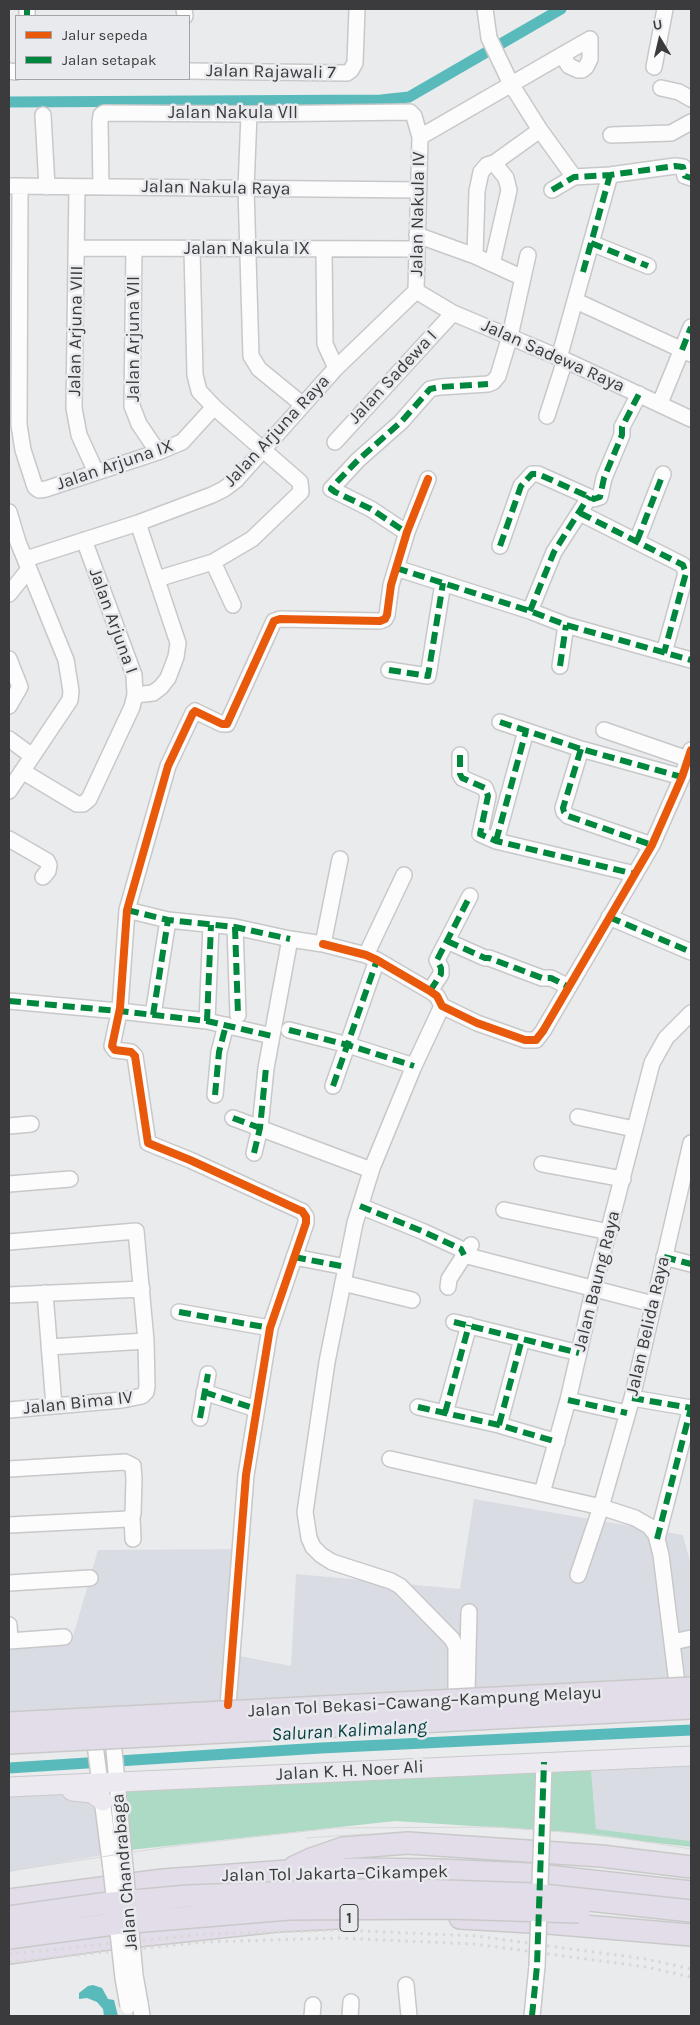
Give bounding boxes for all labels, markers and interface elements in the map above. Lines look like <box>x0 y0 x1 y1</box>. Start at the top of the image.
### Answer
legend <box>15 15 190 80</box>
north arrow <box>635 15 685 65</box>
text: U <box>651 16 664 34</box>
text: Jalur sepeda <box>62 26 148 44</box>
text: Jalan setapak <box>62 51 156 69</box>
street label: Jalan Rajawali 7 <box>206 60 336 84</box>
street label: Jalan Nakula VII <box>168 102 298 124</box>
street label: Jalan Nakula IV <box>406 151 430 277</box>
street label: Jalan Nakula Raya <box>141 176 291 200</box>
street label: Jalan Nakula IX <box>184 238 310 260</box>
street label: Jalan Arjuna VIII <box>64 265 88 397</box>
street label: Jalan Arjuna VII <box>123 276 145 402</box>
street label: Jalan Sadewa Raya <box>478 315 628 397</box>
street label: Jalan Sadewa I <box>344 326 442 428</box>
street label: Jalan Arjuna Raya <box>220 371 334 491</box>
street label: Jalan Arjuna IX <box>54 435 176 495</box>
street label: Jalan Arjuna I <box>84 565 142 677</box>
street label: Jalan Baung Raya <box>569 1209 625 1353</box>
street label: Jalan Belida Raya <box>621 1254 675 1398</box>
street label: Jalan Bima IV <box>22 1387 134 1419</box>
street label: Jalan Tol Bekasi–Cawang–Kampung Melayu <box>248 1682 602 1722</box>
water label: Saluran Kalimalang <box>271 1716 427 1746</box>
street label: Jalan K. H. Noer Ali <box>275 1756 425 1786</box>
street label: Jalan Chandrabaga <box>107 1793 143 1951</box>
street label: Jalan Tol Jakarta–Cikampek <box>222 1861 448 1887</box>
road number: 1 <box>340 1905 358 1932</box>

